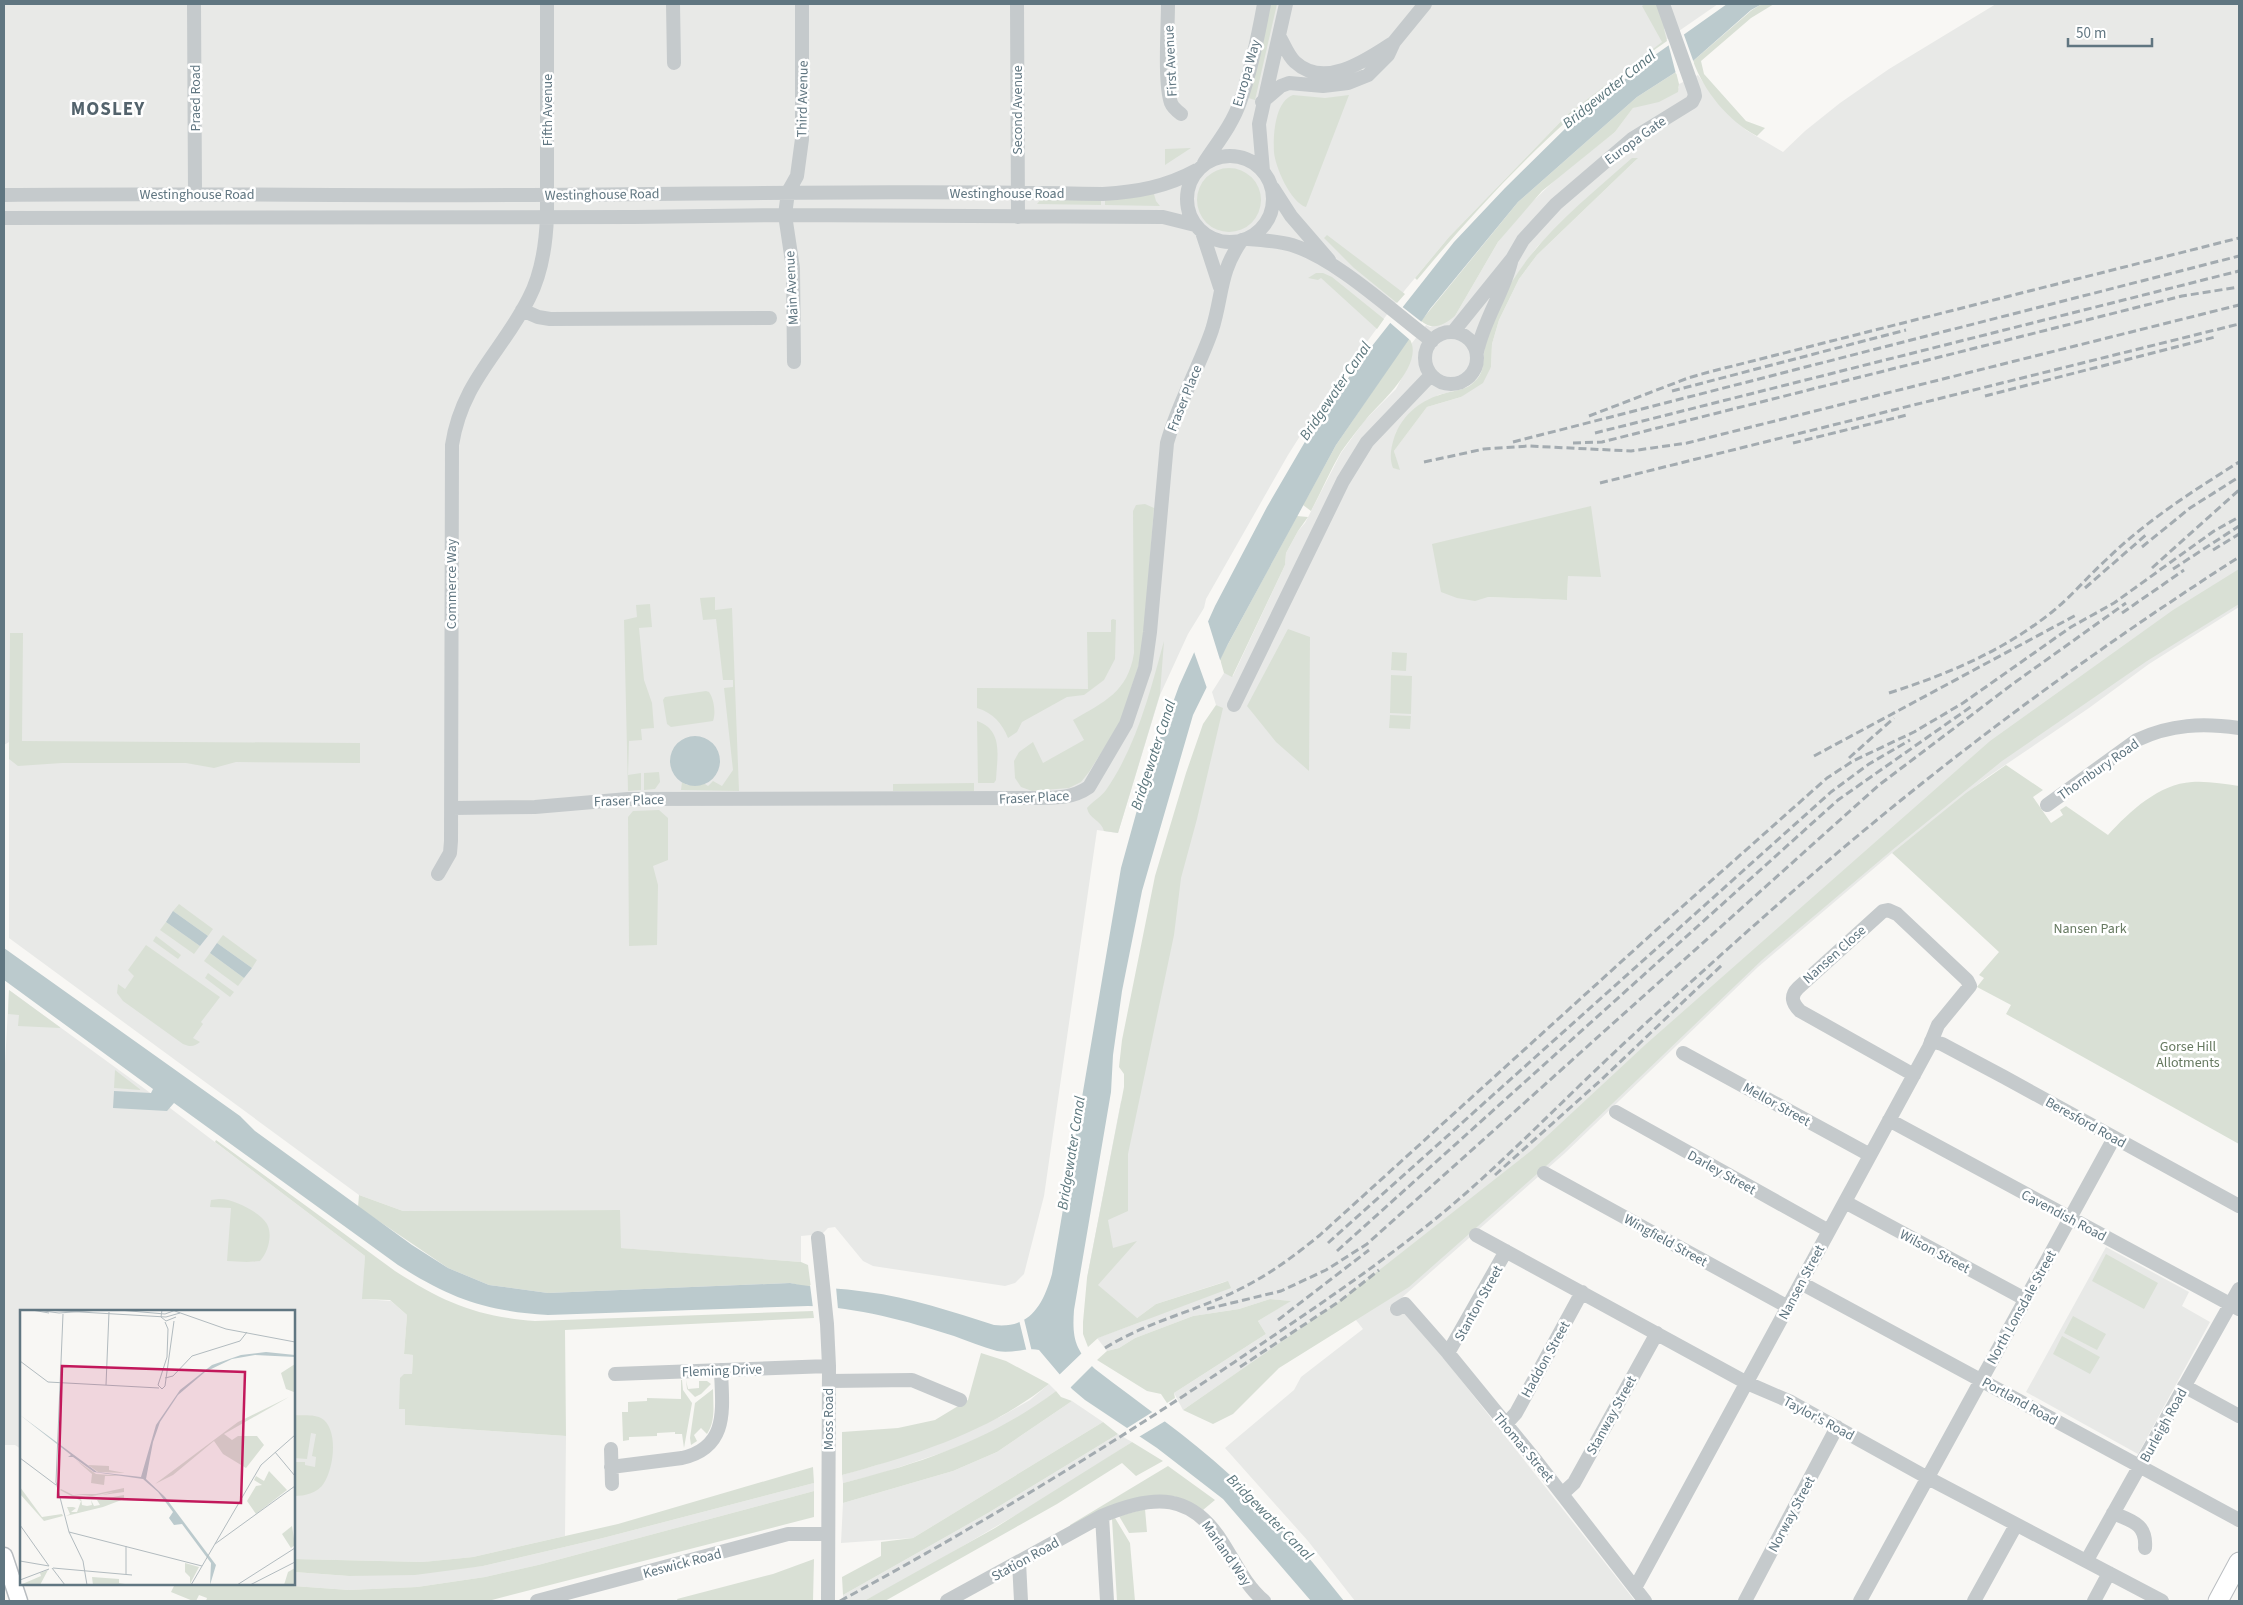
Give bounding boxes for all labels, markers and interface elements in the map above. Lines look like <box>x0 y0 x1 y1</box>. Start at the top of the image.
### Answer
scale bar <box>2068 15 2152 47</box>
text: 50 m <box>2076 23 2106 44</box>
street label: First Avenue <box>1159 25 1183 97</box>
street label: Europa Way <box>1228 37 1266 109</box>
water label: Bridgewater Canal <box>1558 45 1661 134</box>
street label: Third Avenue <box>792 60 814 138</box>
street label: Praed Road <box>186 64 206 132</box>
street label: Second Avenue <box>1008 65 1028 155</box>
street label: Fifth Avenue <box>538 74 558 146</box>
district label: MOSLEY <box>71 96 145 123</box>
street label: Europa Gate <box>1601 112 1671 170</box>
street label: Westinghouse Road <box>544 184 660 206</box>
street label: Westinghouse Road <box>950 184 1064 204</box>
street label: Westinghouse Road <box>140 185 254 205</box>
street label: Main Avenue <box>780 250 804 326</box>
water label: Bridgewater Canal <box>1295 338 1376 445</box>
street label: Fraser Place <box>1162 362 1207 435</box>
street label: Commerce Way <box>442 538 462 629</box>
water label: Bridgewater Canal <box>1126 697 1181 813</box>
street label: Thornbury Road <box>2054 734 2143 805</box>
street label: Fraser Place <box>998 786 1070 810</box>
street label: Fraser Place <box>594 790 665 812</box>
park label: Nansen Park <box>2053 919 2127 939</box>
street label: Nansen Close <box>1799 921 1871 989</box>
park label: Gorse Hill Allotments <box>2156 1037 2220 1073</box>
street label: Mellor Street <box>1739 1078 1814 1132</box>
street label: Beresford Road <box>2041 1092 2130 1153</box>
water label: Bridgewater Canal <box>1052 1095 1091 1211</box>
street label: Darley Street <box>1684 1146 1760 1200</box>
street label: Cavendish Road <box>2017 1185 2110 1247</box>
street label: Wingfield Street <box>1620 1210 1711 1272</box>
street label: Wilson Street <box>1896 1225 1973 1279</box>
street label: Nansen Street <box>1774 1241 1830 1323</box>
street label: North Lonsdale Street <box>1982 1247 2062 1368</box>
street label: Stanton Street <box>1450 1262 1508 1345</box>
inset map <box>20 1310 295 1585</box>
street label: Haddon Street <box>1517 1317 1575 1401</box>
street label: Fleming Drive <box>682 1360 763 1382</box>
street label: Stanway Street <box>1582 1372 1642 1459</box>
street label: Portland Road <box>1978 1373 2061 1431</box>
street label: Burleigh Road <box>2135 1385 2193 1466</box>
street label: Moss Road <box>819 1388 839 1450</box>
street label: Taylor's Road <box>1779 1392 1858 1446</box>
street label: Thomas Street <box>1488 1409 1558 1487</box>
water label: Bridgewater Canal <box>1222 1469 1318 1566</box>
street label: Norway Street <box>1764 1473 1820 1556</box>
street label: Marland Way <box>1196 1517 1256 1591</box>
street label: Station Road <box>988 1533 1063 1587</box>
street label: Keswick Road <box>641 1544 724 1584</box>

